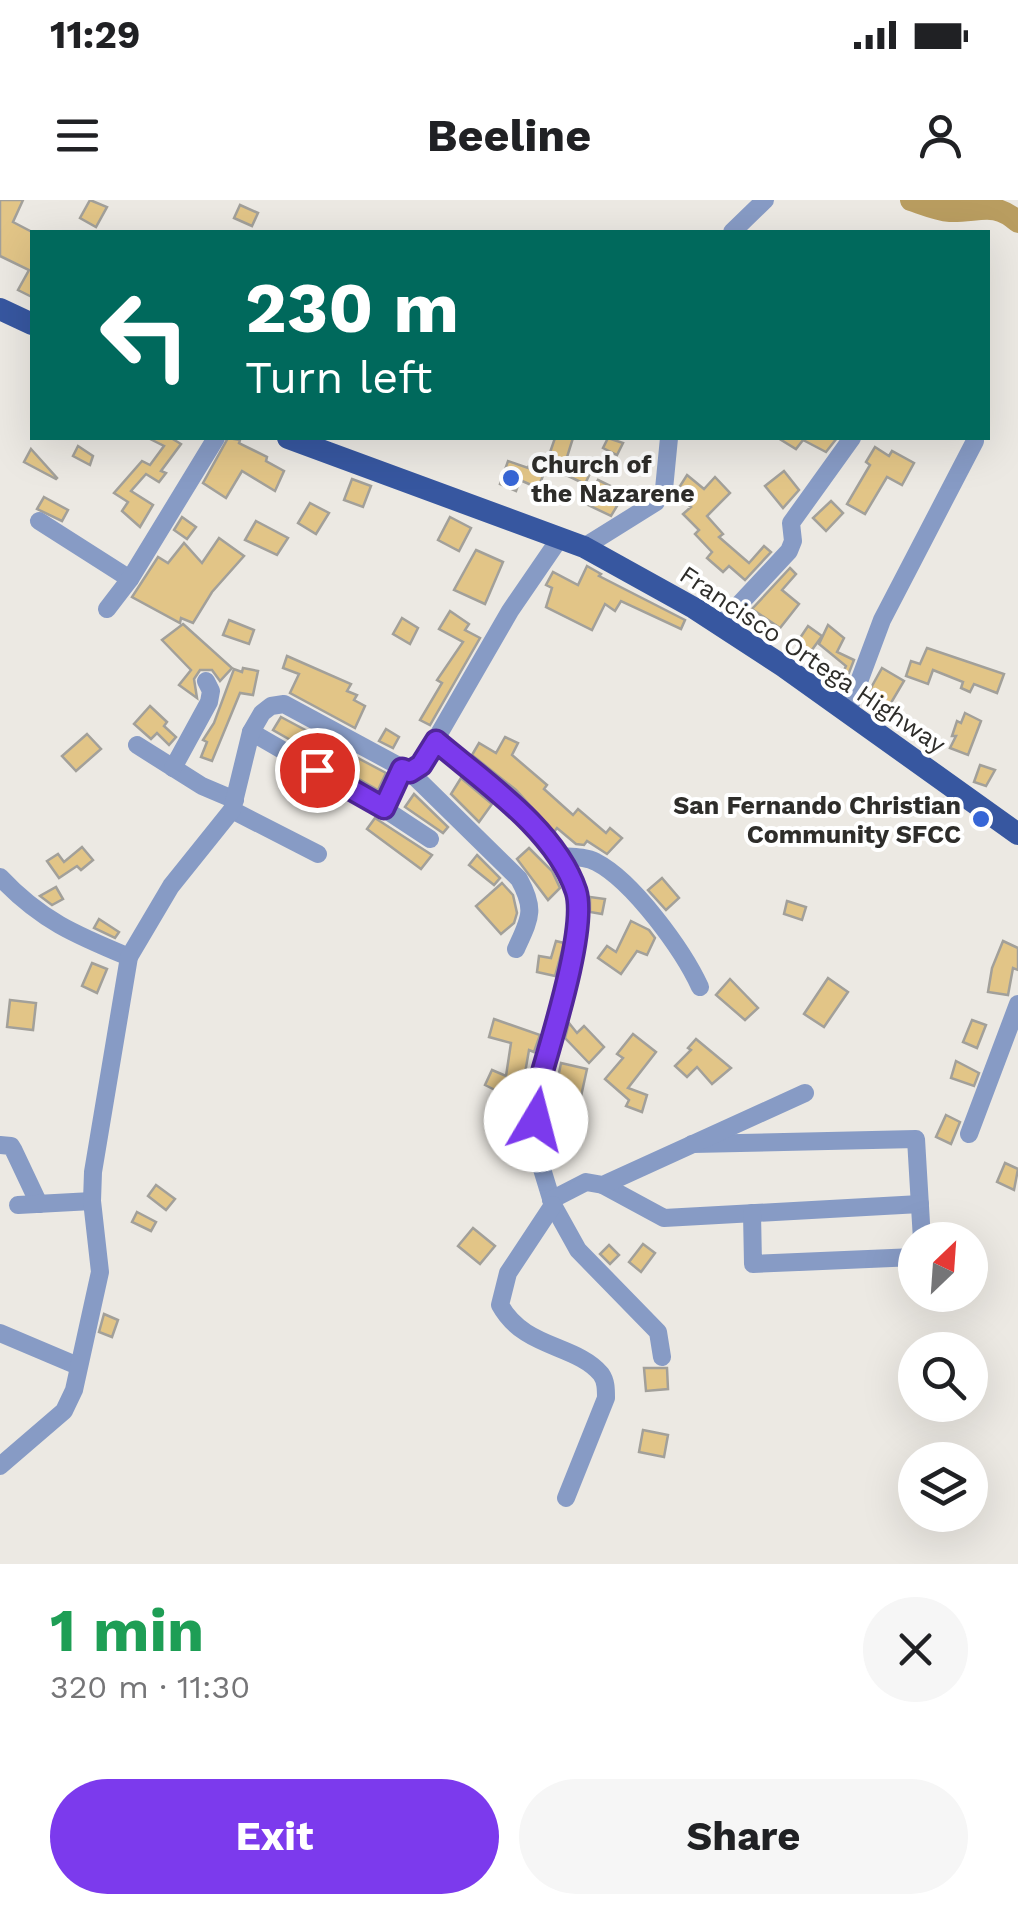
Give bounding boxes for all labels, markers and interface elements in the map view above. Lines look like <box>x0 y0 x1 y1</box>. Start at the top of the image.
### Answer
text: 11:29 <box>50 13 140 57</box>
icon: menu <box>50 108 105 163</box>
icon: person <box>913 108 968 163</box>
text: Beeline <box>427 109 591 162</box>
text: 230 m <box>245 267 459 349</box>
icon: left <box>80 270 210 400</box>
text: Turn left <box>245 351 432 404</box>
place label: Church of the Nazarene <box>531 450 695 508</box>
marker: Church of the Nazarene <box>500 467 522 489</box>
street label: Francisco Ortega Highway <box>674 560 951 759</box>
pin <box>275 728 360 813</box>
icon: arrive <box>290 743 345 798</box>
place label: San Fernando Christian Community SFCC <box>673 791 961 849</box>
marker: San Fernando Christian Community SFCC <box>970 808 992 830</box>
position arrow <box>484 1068 588 1172</box>
north arrow <box>898 1222 988 1312</box>
map controls <box>898 1222 988 1532</box>
button: search <box>898 1332 988 1422</box>
button: layers <box>898 1442 988 1532</box>
text: 1 min <box>50 1595 204 1666</box>
button: close <box>863 1597 968 1702</box>
text: 320 m · 11:30 <box>50 1668 250 1706</box>
button: Exit <box>50 1779 499 1894</box>
button: Share <box>519 1779 968 1894</box>

